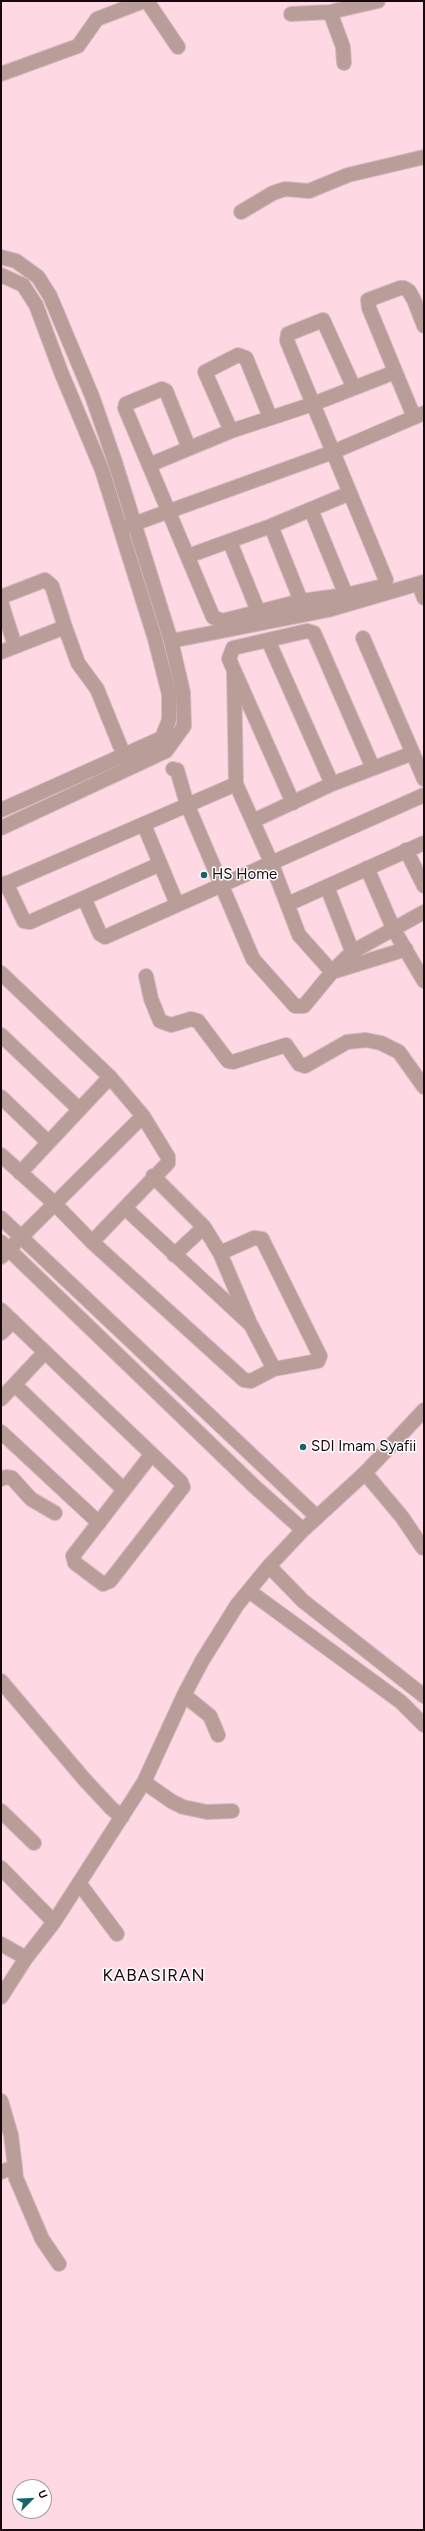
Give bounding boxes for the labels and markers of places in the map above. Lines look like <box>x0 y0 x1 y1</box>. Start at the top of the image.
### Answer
place label: HS Home <box>212 866 277 884</box>
marker: HS Home <box>199 870 209 880</box>
place label: SDI Imam Syafii <box>311 1438 416 1456</box>
marker: SDI Imam Syafii <box>298 1442 308 1452</box>

